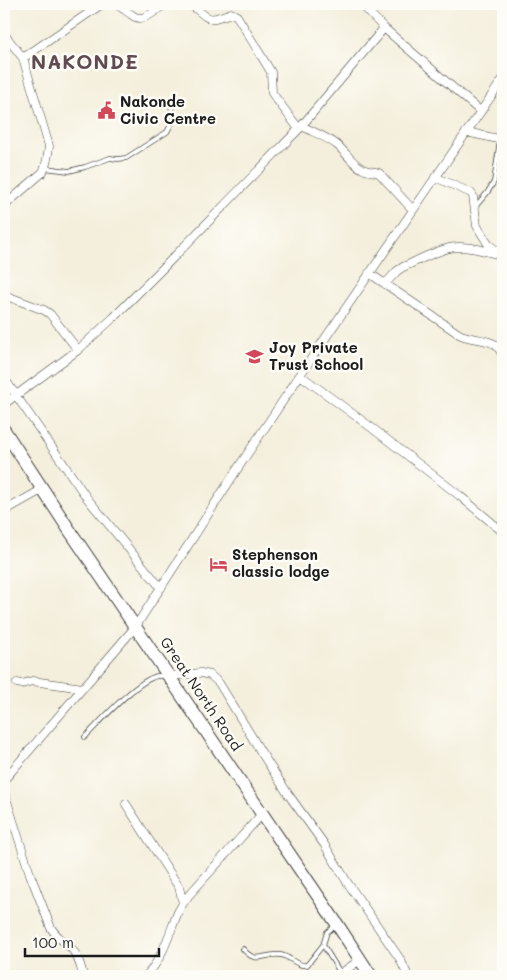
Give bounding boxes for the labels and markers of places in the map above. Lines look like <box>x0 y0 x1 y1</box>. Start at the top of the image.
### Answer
place label: Nakonde Civic Centre <box>120 91 216 128</box>
public building icon: Nakonde Civic Centre <box>96 101 116 121</box>
place label: Joy Private Trust School <box>269 337 363 374</box>
school or university icon: Joy Private Trust School <box>245 347 265 367</box>
place label: Stephenson classic lodge <box>232 544 329 581</box>
hotel icon: Stephenson classic lodge <box>208 554 228 574</box>

